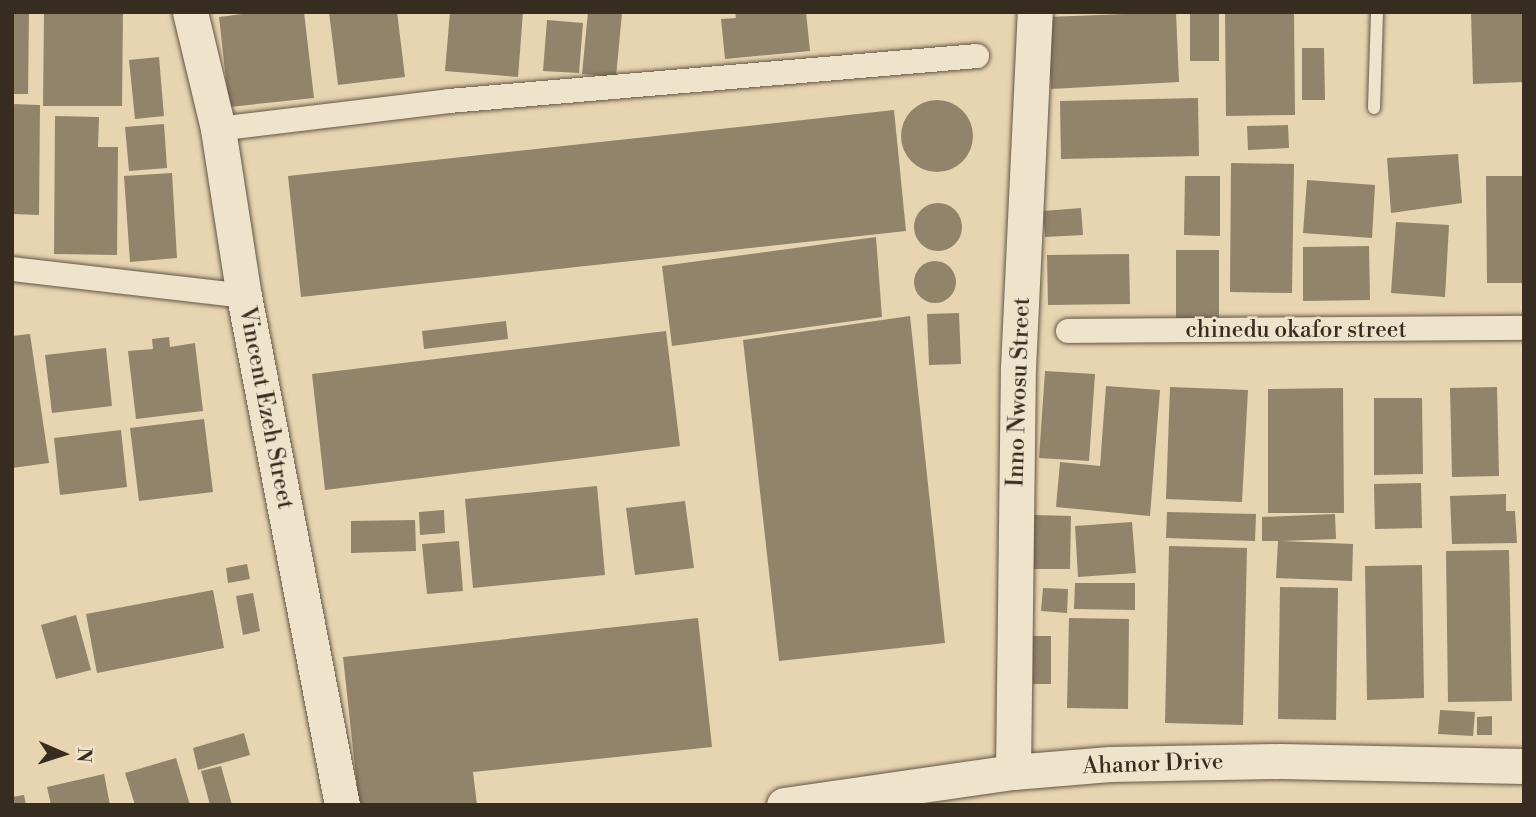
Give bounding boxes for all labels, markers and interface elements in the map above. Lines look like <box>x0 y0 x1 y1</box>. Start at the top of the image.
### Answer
street label: Inno Nwosu Street <box>1002 297 1036 487</box>
street label: Vincent Ezeh Street <box>233 304 299 512</box>
street label: chinedu okafor street <box>1185 316 1407 344</box>
north arrow <box>28 719 98 789</box>
text: N <box>72 747 96 763</box>
street label: Ahanor Drive <box>1082 748 1224 780</box>

